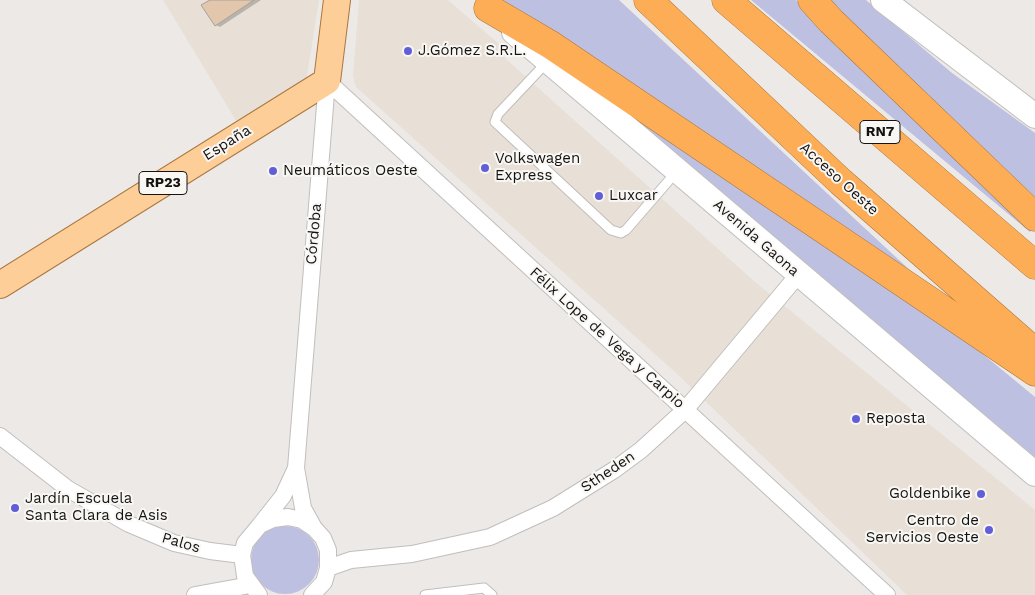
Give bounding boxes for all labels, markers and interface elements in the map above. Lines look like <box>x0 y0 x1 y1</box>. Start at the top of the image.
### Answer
place label: J.Gómez S.R.L. <box>418 42 526 60</box>
marker: J.Gómez S.R.L. <box>402 45 414 57</box>
road number: RN7 <box>860 120 900 144</box>
street label: España <box>200 121 254 165</box>
street label: Acceso Oeste <box>796 139 882 219</box>
place label: Volkswagen Express <box>495 150 580 185</box>
place label: Neumáticos Oeste <box>283 162 418 180</box>
marker: Volkswagen Express <box>479 162 491 174</box>
marker: Neumáticos Oeste <box>267 165 279 177</box>
road number: RP23 <box>139 172 187 194</box>
place label: Luxcar <box>609 187 658 205</box>
marker: Luxcar <box>593 190 605 202</box>
street label: Avenida Gaona <box>709 196 803 280</box>
street label: Córdoba <box>302 203 326 265</box>
street label: Félix Lope de Vega y Carpio <box>526 264 688 412</box>
place label: Reposta <box>866 410 925 428</box>
marker: Reposta <box>850 413 862 425</box>
street label: Stheden <box>578 447 638 497</box>
place label: Goldenbike <box>889 485 971 503</box>
marker: Goldenbike <box>975 488 987 500</box>
place label: Jardín Escuela Santa Clara de Asis <box>25 490 168 525</box>
marker: Jardín Escuela Santa Clara de Asis <box>9 502 21 514</box>
place label: Centro de Servicios Oeste <box>866 512 979 547</box>
marker: Centro de Servicios Oeste <box>983 524 995 536</box>
street label: Palos <box>160 529 202 557</box>

